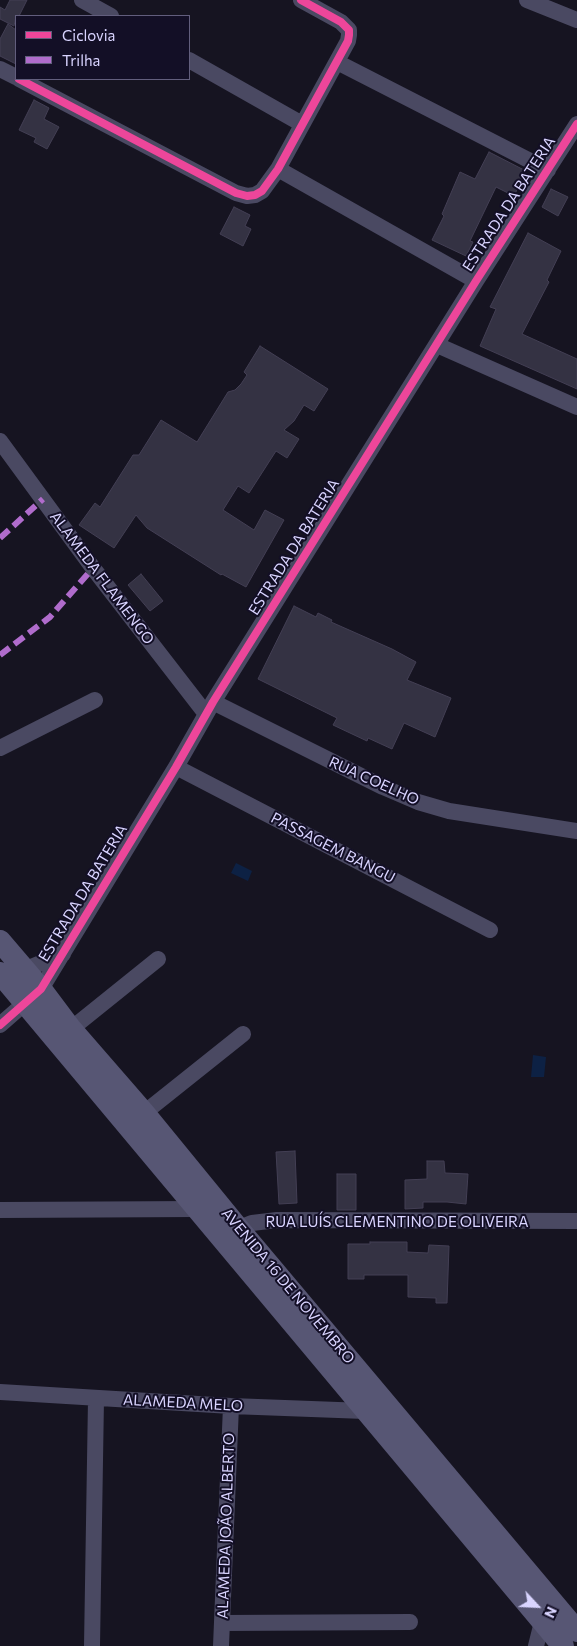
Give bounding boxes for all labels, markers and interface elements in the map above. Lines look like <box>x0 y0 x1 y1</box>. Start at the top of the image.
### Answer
legend <box>15 15 190 80</box>
text: Ciclovia <box>62 26 115 44</box>
text: Trilha <box>62 51 100 69</box>
street label: ESTRADA DA BATERIA <box>459 133 559 275</box>
street label: ESTRADA DA BATERIA <box>245 476 343 618</box>
street label: ALAMEDA FLAMENGO <box>46 508 158 648</box>
street label: RUA COELHO <box>326 753 422 809</box>
street label: PASSAGEM BANGU <box>268 809 398 887</box>
street label: ESTRADA DA BATERIA <box>35 821 131 965</box>
street label: AVENIDA 16 DE NOVEMBRO <box>218 1205 358 1367</box>
street label: RUA LUÍS CLEMENTINO DE OLIVEIRA <box>266 1213 528 1231</box>
street label: ALAMEDA MELO <box>123 1391 243 1415</box>
street label: ALAMEDA JOÃO ALBERTO <box>214 1433 238 1619</box>
north arrow <box>512 1581 562 1631</box>
text: N <box>541 1604 561 1621</box>

